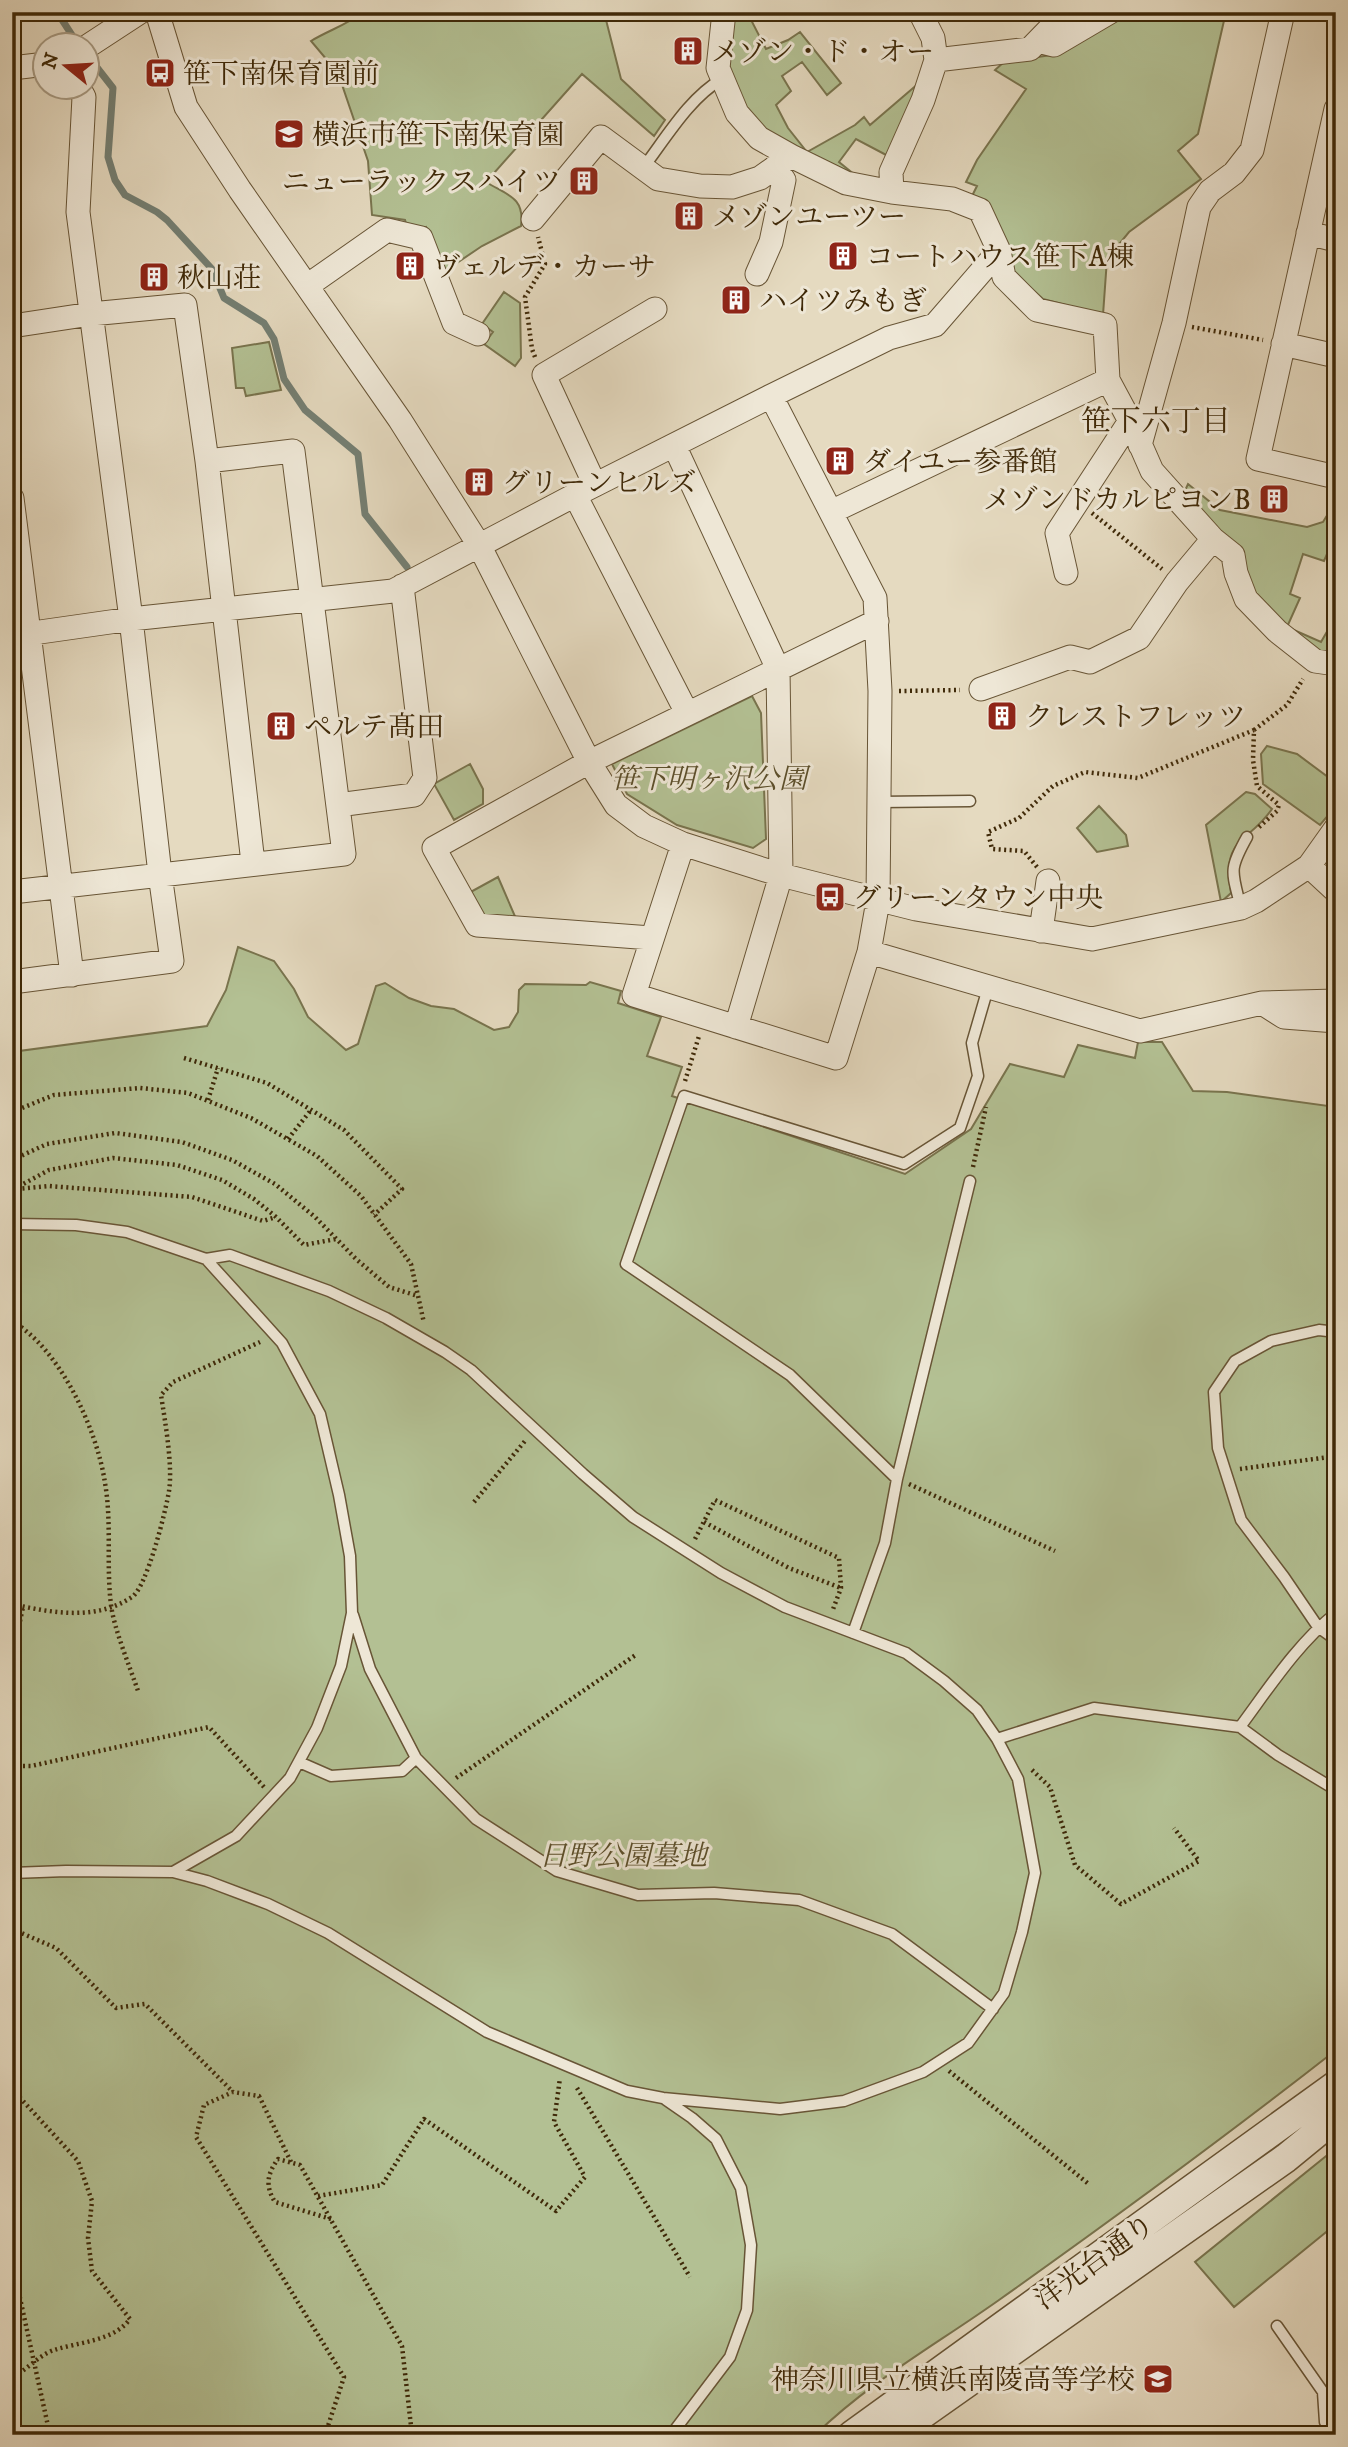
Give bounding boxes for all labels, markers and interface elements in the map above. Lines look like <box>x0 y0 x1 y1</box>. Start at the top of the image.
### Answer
north arrow <box>32 32 102 102</box>
building icon: メゾン・ド・オー <box>671 34 705 68</box>
place label: メゾン・ド・オー <box>711 35 934 70</box>
text: N <box>38 50 65 72</box>
bus stop icon: 笹下南保育園前 <box>143 56 177 90</box>
place label: 笹下南保育園前 <box>183 57 379 92</box>
school or university icon: 横浜市笹下南保育園 <box>272 117 306 151</box>
place label: 横浜市笹下南保育園 <box>312 118 564 153</box>
building icon: ニューラックスハイツ <box>567 164 601 198</box>
place label: ニューラックスハイツ <box>282 165 561 200</box>
building icon: メゾンユーツー <box>672 199 706 233</box>
place label: メゾンユーツー <box>712 200 906 235</box>
building icon: コートハウス笹下A棟 <box>826 239 860 273</box>
place label: コートハウス笹下A棟 <box>866 240 1134 275</box>
building icon: ヴェルデ・カーサ <box>393 249 427 283</box>
place label: ヴェルデ・カーサ <box>433 250 656 285</box>
building icon: 秋山荘 <box>137 260 171 294</box>
place label: 秋山荘 <box>177 261 261 296</box>
building icon: ハイツみもぎ <box>719 283 753 317</box>
place label: ハイツみもぎ <box>759 284 927 319</box>
district label: 笹下六丁目 <box>1081 404 1231 441</box>
building icon: ダイユー参番館 <box>823 444 857 478</box>
place label: ダイユー参番館 <box>863 445 1057 480</box>
building icon: グリーンヒルズ <box>462 465 496 499</box>
place label: グリーンヒルズ <box>502 466 697 501</box>
building icon: メゾンドカルピヨンB <box>1257 482 1291 516</box>
place label: メゾンドカルピヨンB <box>983 483 1251 518</box>
building icon: クレストフレッツ <box>985 699 1019 733</box>
place label: クレストフレッツ <box>1025 700 1246 735</box>
building icon: ペルテ髙田 <box>264 709 298 743</box>
place label: ペルテ髙田 <box>304 710 444 745</box>
park label: 笹下明ヶ沢公園 <box>611 762 811 797</box>
bus stop icon: グリーンタウン中央 <box>813 880 847 914</box>
place label: グリーンタウン中央 <box>853 881 1103 916</box>
park label: 日野公園墓地 <box>539 1839 710 1874</box>
street label: 洋光台通り <box>1028 2207 1162 2318</box>
school or university icon: 神奈川県立横浜南陵高等学校 <box>1141 2362 1175 2396</box>
place label: 神奈川県立横浜南陵高等学校 <box>771 2363 1135 2398</box>

